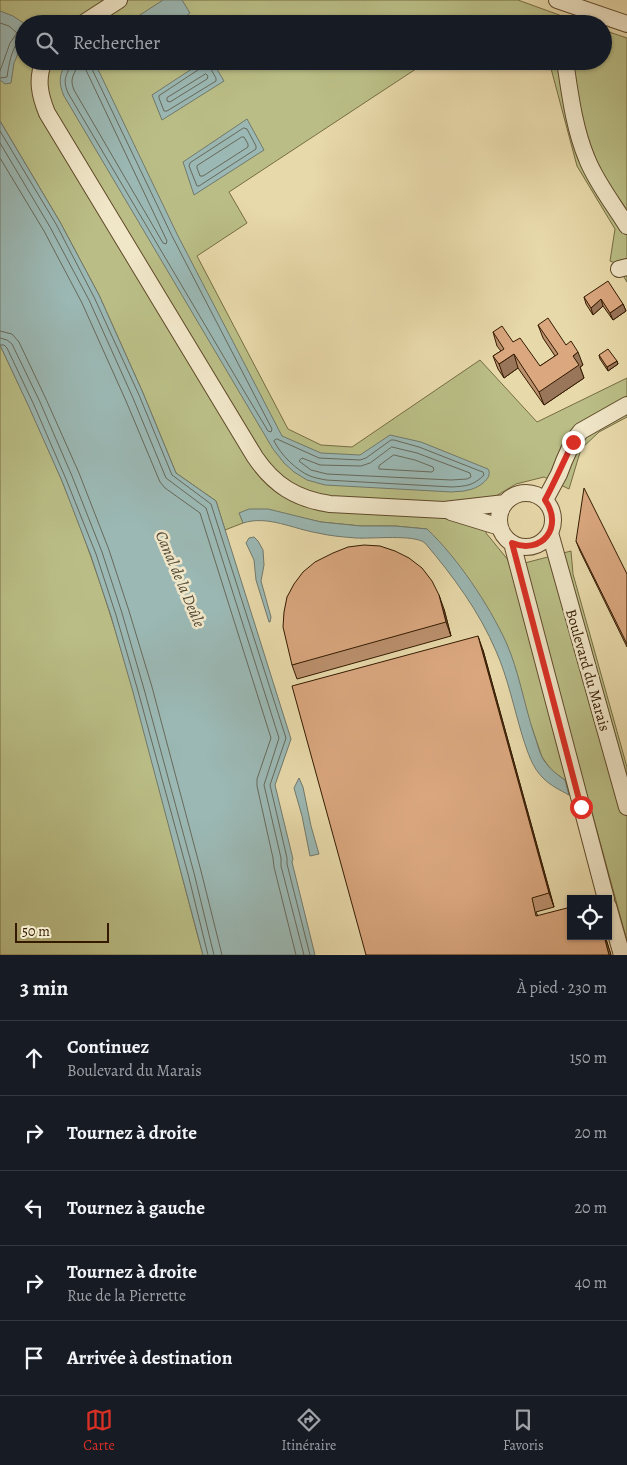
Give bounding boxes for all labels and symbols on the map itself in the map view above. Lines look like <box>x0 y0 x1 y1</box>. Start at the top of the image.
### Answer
route end <box>562 431 585 454</box>
water label: Canal de la Deûle <box>150 527 210 631</box>
street label: Boulevard du Marais <box>561 607 615 733</box>
route start <box>570 796 593 819</box>
scale bar <box>15 920 109 943</box>

